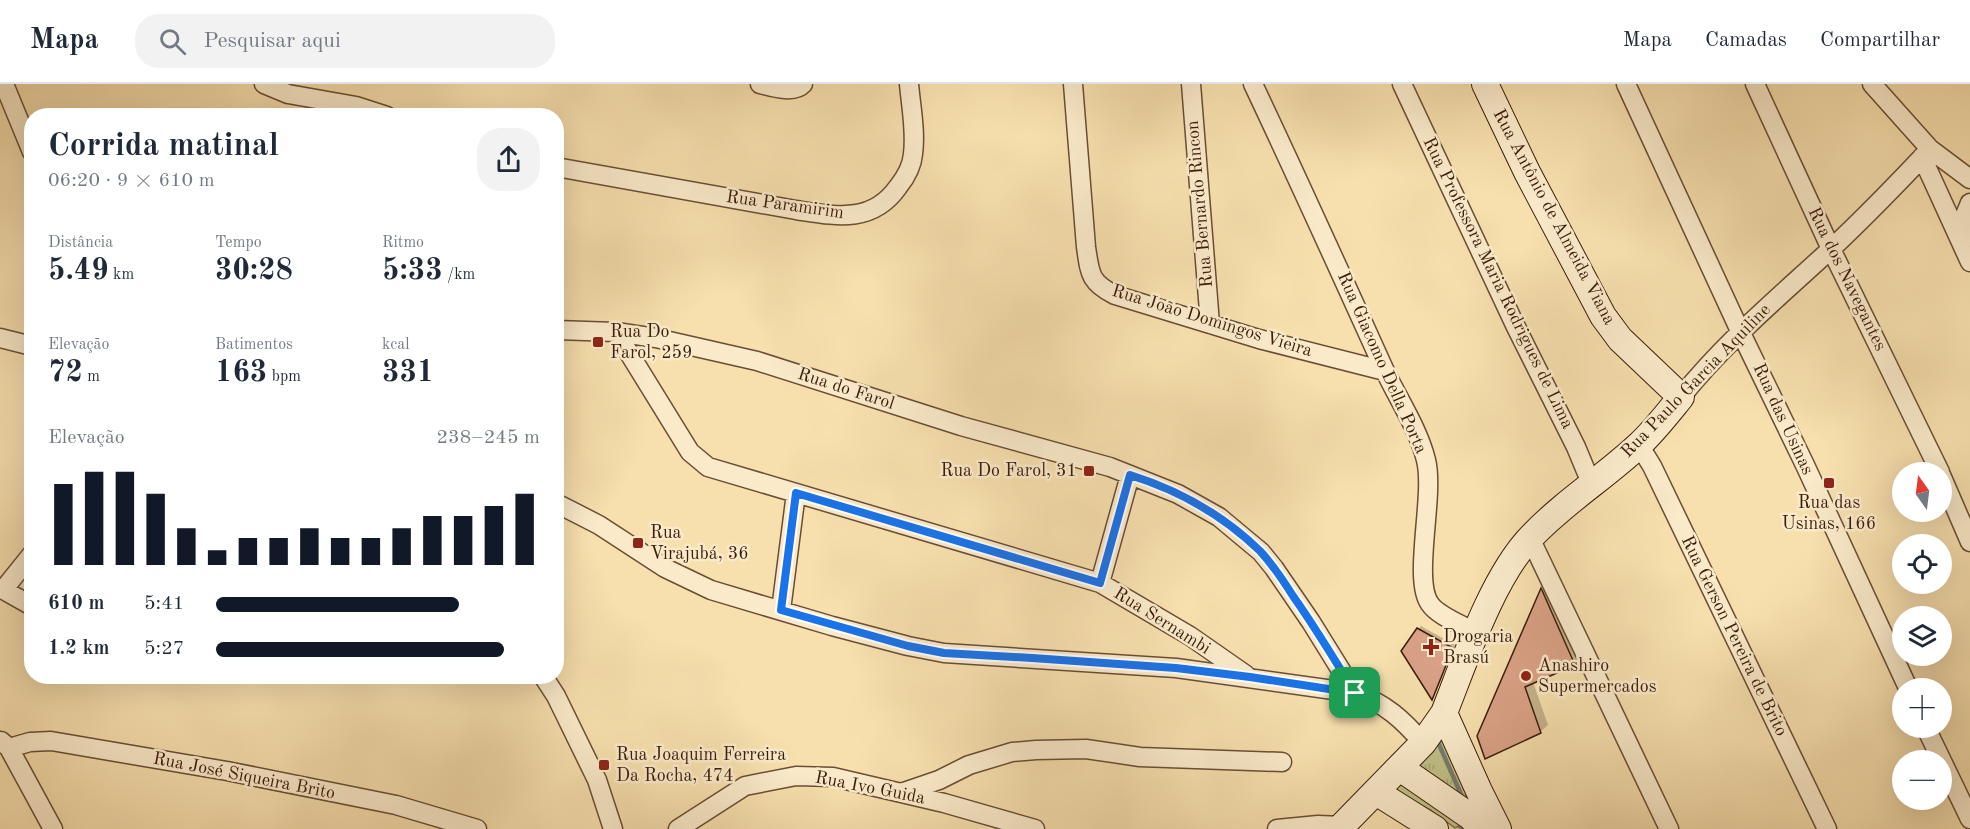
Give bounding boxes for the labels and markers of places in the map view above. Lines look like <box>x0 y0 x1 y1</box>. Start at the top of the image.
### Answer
place label: Rua Do Farol, 259 <box>610 323 692 362</box>
marker: Rua Do Farol, 259 <box>591 335 605 349</box>
place label: Rua Do Farol, 31 <box>941 462 1077 480</box>
marker: Rua Do Farol, 31 <box>1082 464 1096 478</box>
marker: Rua das Usinas, 166 <box>1822 476 1836 490</box>
place label: Rua das Usinas, 166 <box>1782 494 1876 533</box>
place label: Rua Virajubá, 36 <box>650 524 749 563</box>
marker: Rua Virajubá, 36 <box>631 536 645 550</box>
place label: Drogaria Brasú <box>1443 628 1513 667</box>
marker: Drogaria Brasú <box>1424 640 1438 654</box>
place label: Anashiro Supermercados <box>1538 657 1657 696</box>
pin <box>1329 667 1380 718</box>
marker: Anashiro Supermercados <box>1519 669 1533 683</box>
place label: Rua Joaquim Ferreira Da Rocha, 474 <box>616 746 786 785</box>
marker: Rua Joaquim Ferreira Da Rocha, 474 <box>597 758 611 772</box>

